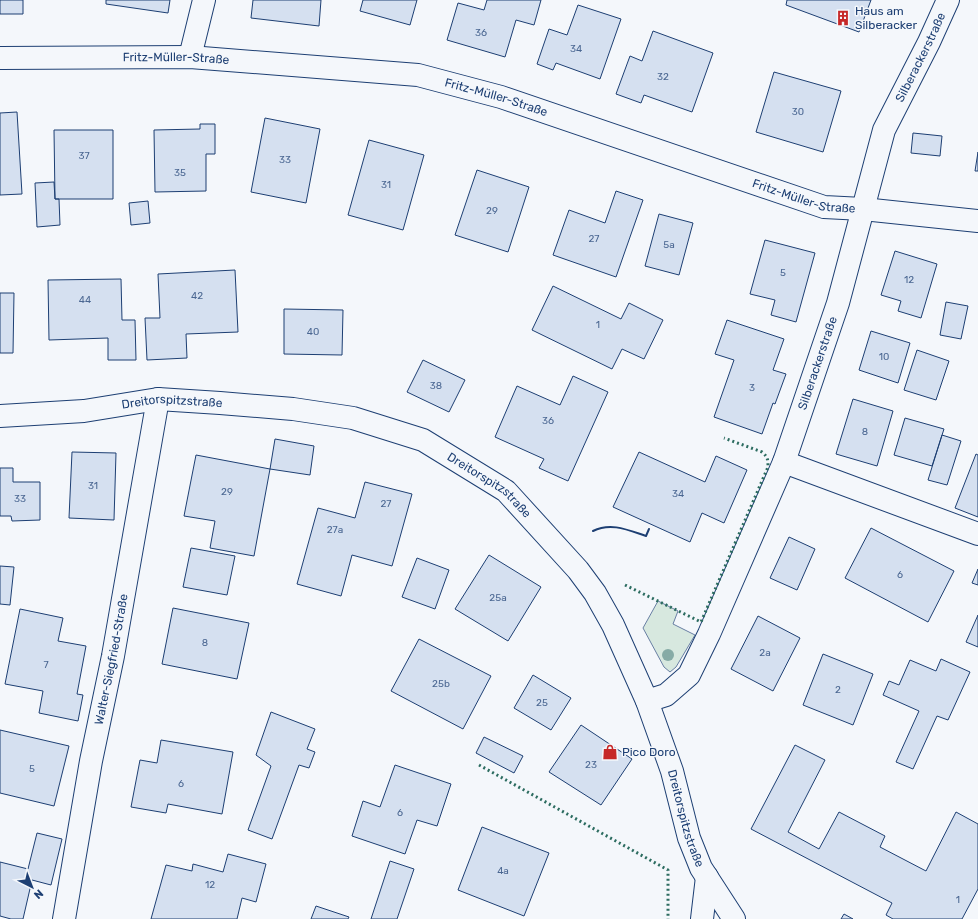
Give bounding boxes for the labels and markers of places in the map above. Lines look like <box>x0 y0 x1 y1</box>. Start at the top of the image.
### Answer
place label: Haus am Silberacker <box>855 4 917 32</box>
building icon: Haus am Silberacker <box>834 9 852 27</box>
shop icon: Pico Doro <box>601 743 619 761</box>
place label: Pico Doro <box>622 745 676 759</box>

